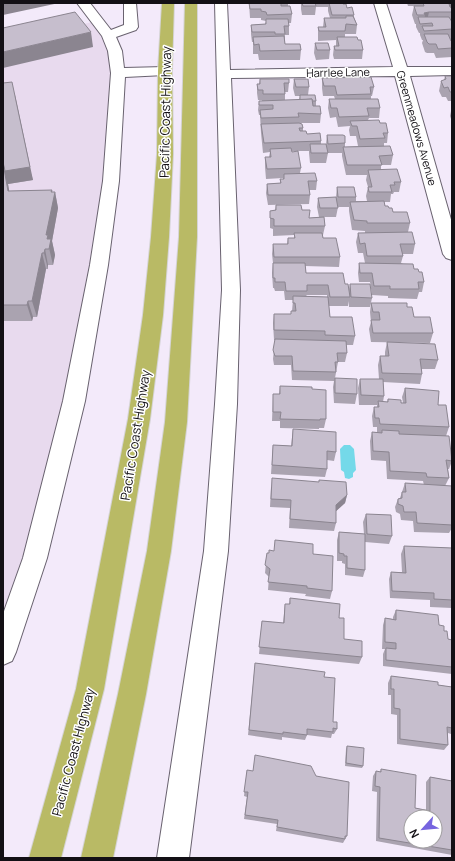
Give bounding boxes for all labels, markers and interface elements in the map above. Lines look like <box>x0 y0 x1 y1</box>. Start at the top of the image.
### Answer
street label: Pacific Coast Highway <box>155 46 175 178</box>
street label: Harrlee Lane <box>306 64 371 80</box>
street label: Greenmeadows Avenue <box>393 69 441 188</box>
street label: Pacific Coast Highway <box>116 368 154 502</box>
street label: Pacific Coast Highway <box>47 686 99 818</box>
north arrow <box>403 809 443 849</box>
text: N <box>405 827 422 841</box>

